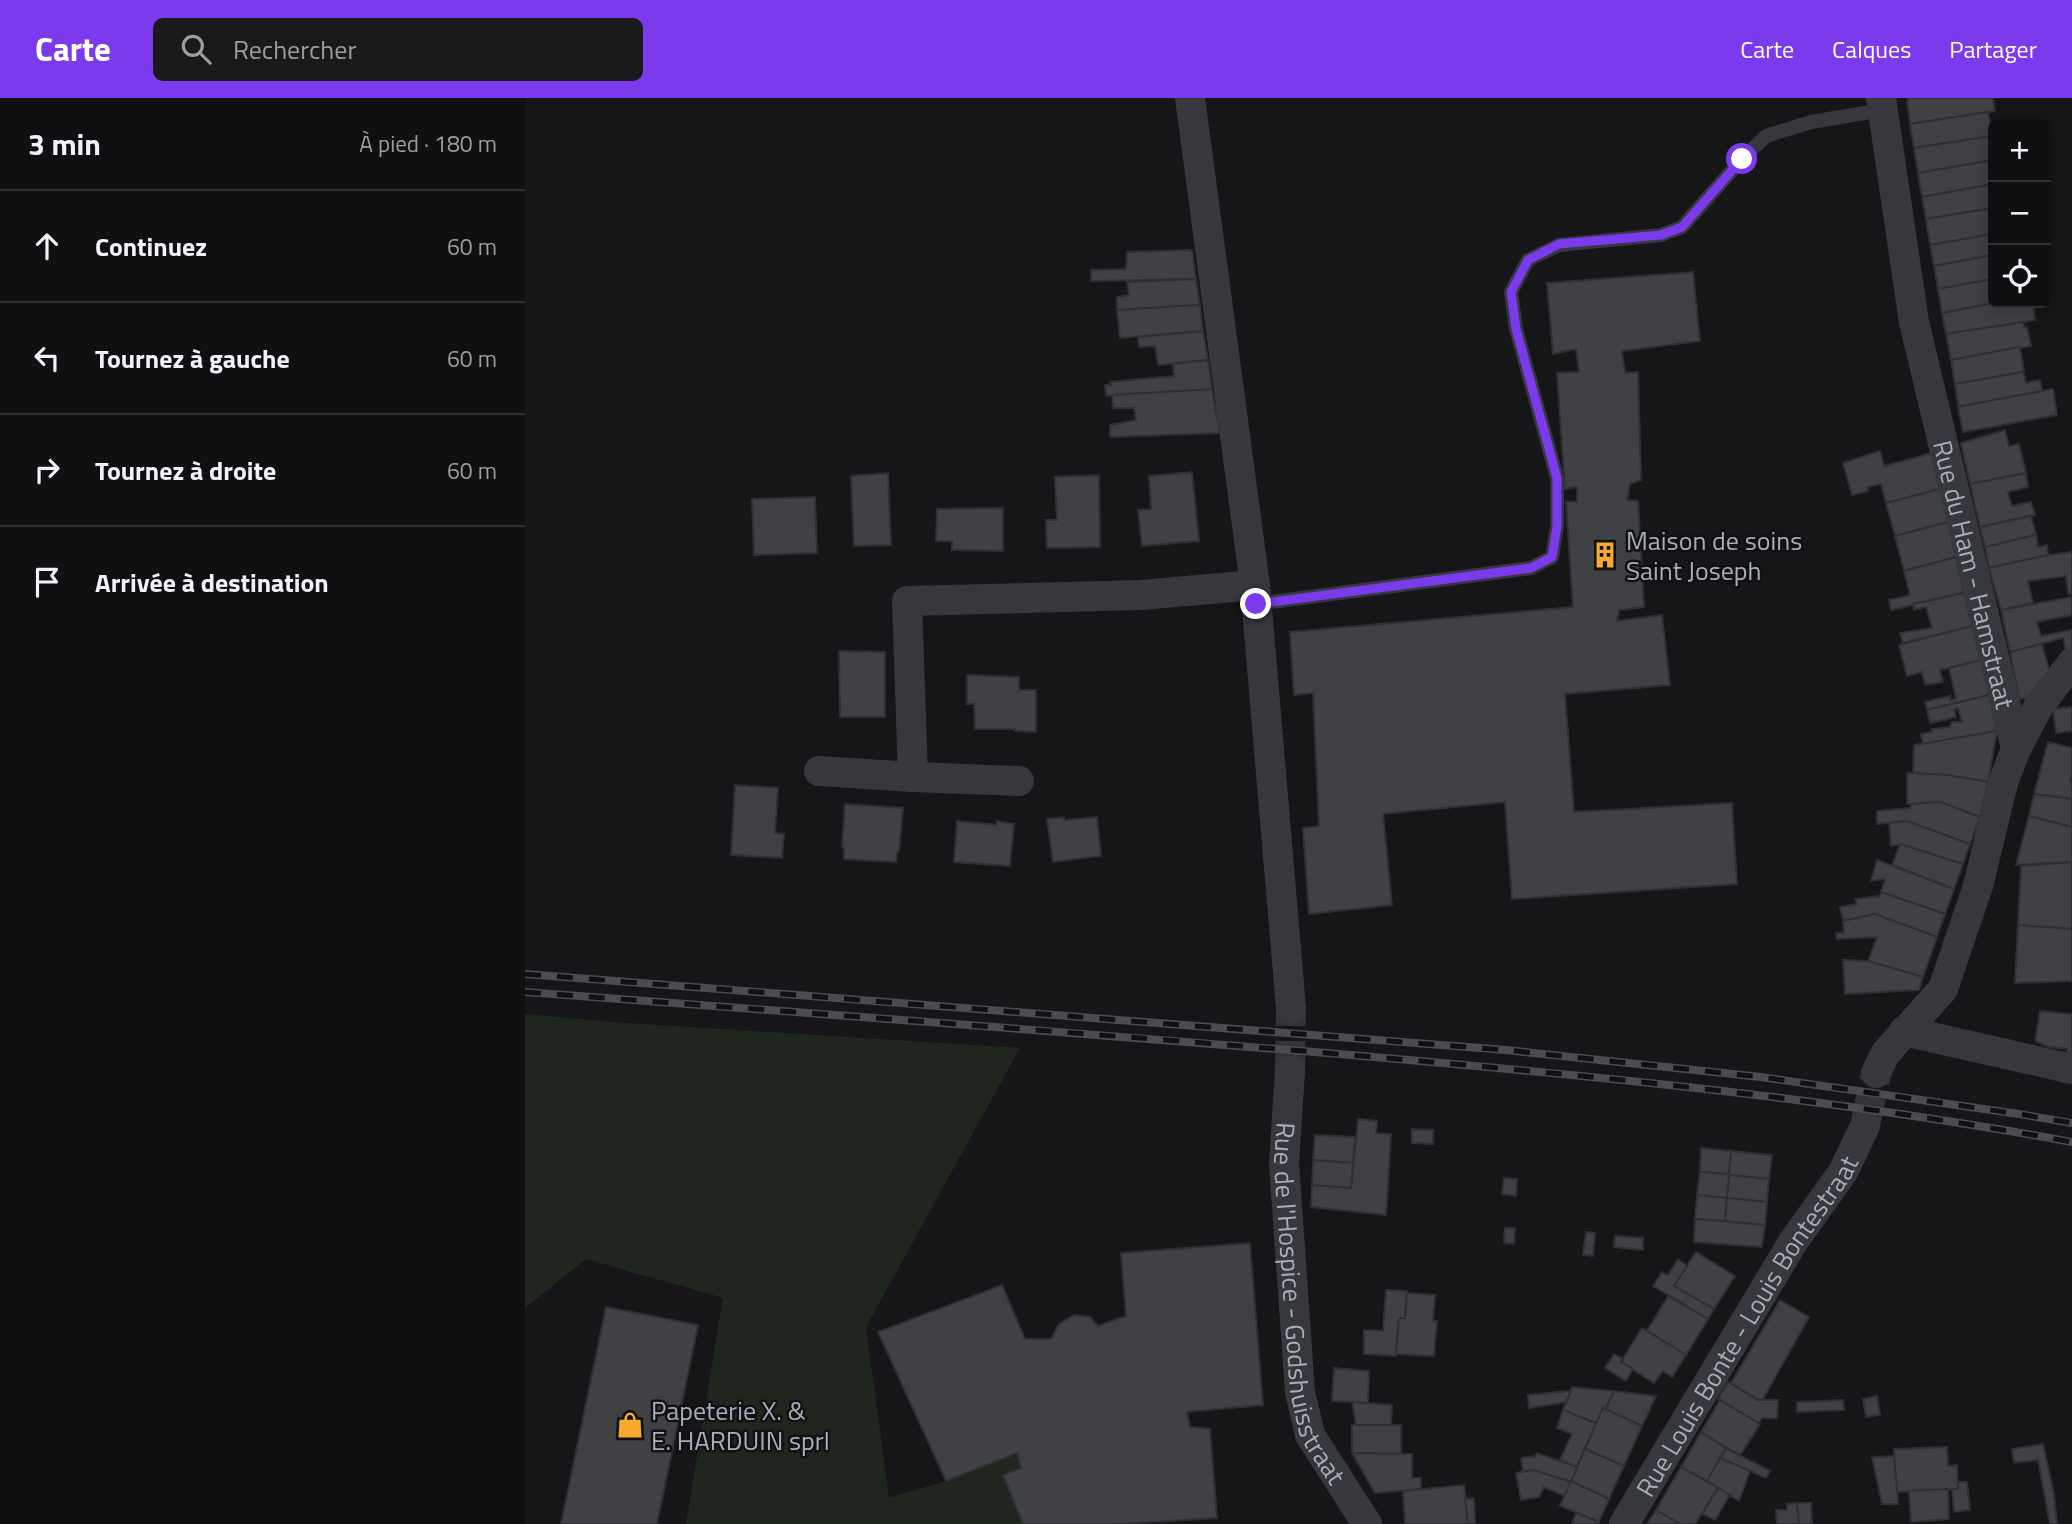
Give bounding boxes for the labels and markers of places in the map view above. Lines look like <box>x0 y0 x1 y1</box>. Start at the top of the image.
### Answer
place label: Maison de soins Saint Joseph <box>1626 521 1802 590</box>
building icon: Maison de soins Saint Joseph <box>1590 540 1620 570</box>
place label: Papeterie X. & E. HARDUIN sprl <box>651 1391 830 1460</box>
shop icon: Papeterie X. & E. HARDUIN sprl <box>615 1410 645 1440</box>

